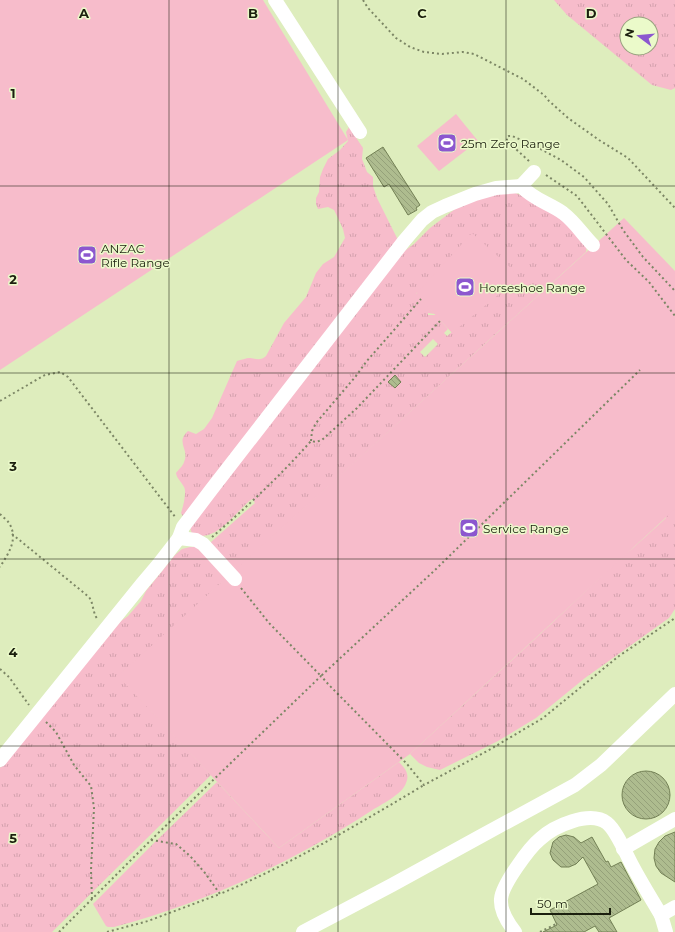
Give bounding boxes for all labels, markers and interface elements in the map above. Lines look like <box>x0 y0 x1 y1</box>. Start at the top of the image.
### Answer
text: A <box>78 5 90 21</box>
text: B <box>248 5 258 21</box>
text: C <box>417 5 427 21</box>
text: D <box>586 5 597 21</box>
north arrow <box>619 16 659 56</box>
text: N <box>621 27 637 39</box>
text: 1 <box>10 85 16 101</box>
sports icon: 25m Zero Range <box>436 132 458 154</box>
place label: 25m Zero Range <box>461 136 560 151</box>
place label: ANZAC Rifle Range <box>101 241 170 270</box>
sports icon: ANZAC Rifle Range <box>76 244 98 266</box>
text: 2 <box>9 271 17 287</box>
sports icon: Horseshoe Range <box>454 276 476 298</box>
place label: Horseshoe Range <box>479 280 585 295</box>
text: 3 <box>8 458 17 474</box>
sports icon: Service Range <box>458 517 480 539</box>
place label: Service Range <box>483 521 569 536</box>
text: 4 <box>9 644 18 660</box>
text: 5 <box>9 830 17 846</box>
scale bar <box>531 890 610 916</box>
text: 50 m <box>537 896 568 911</box>

